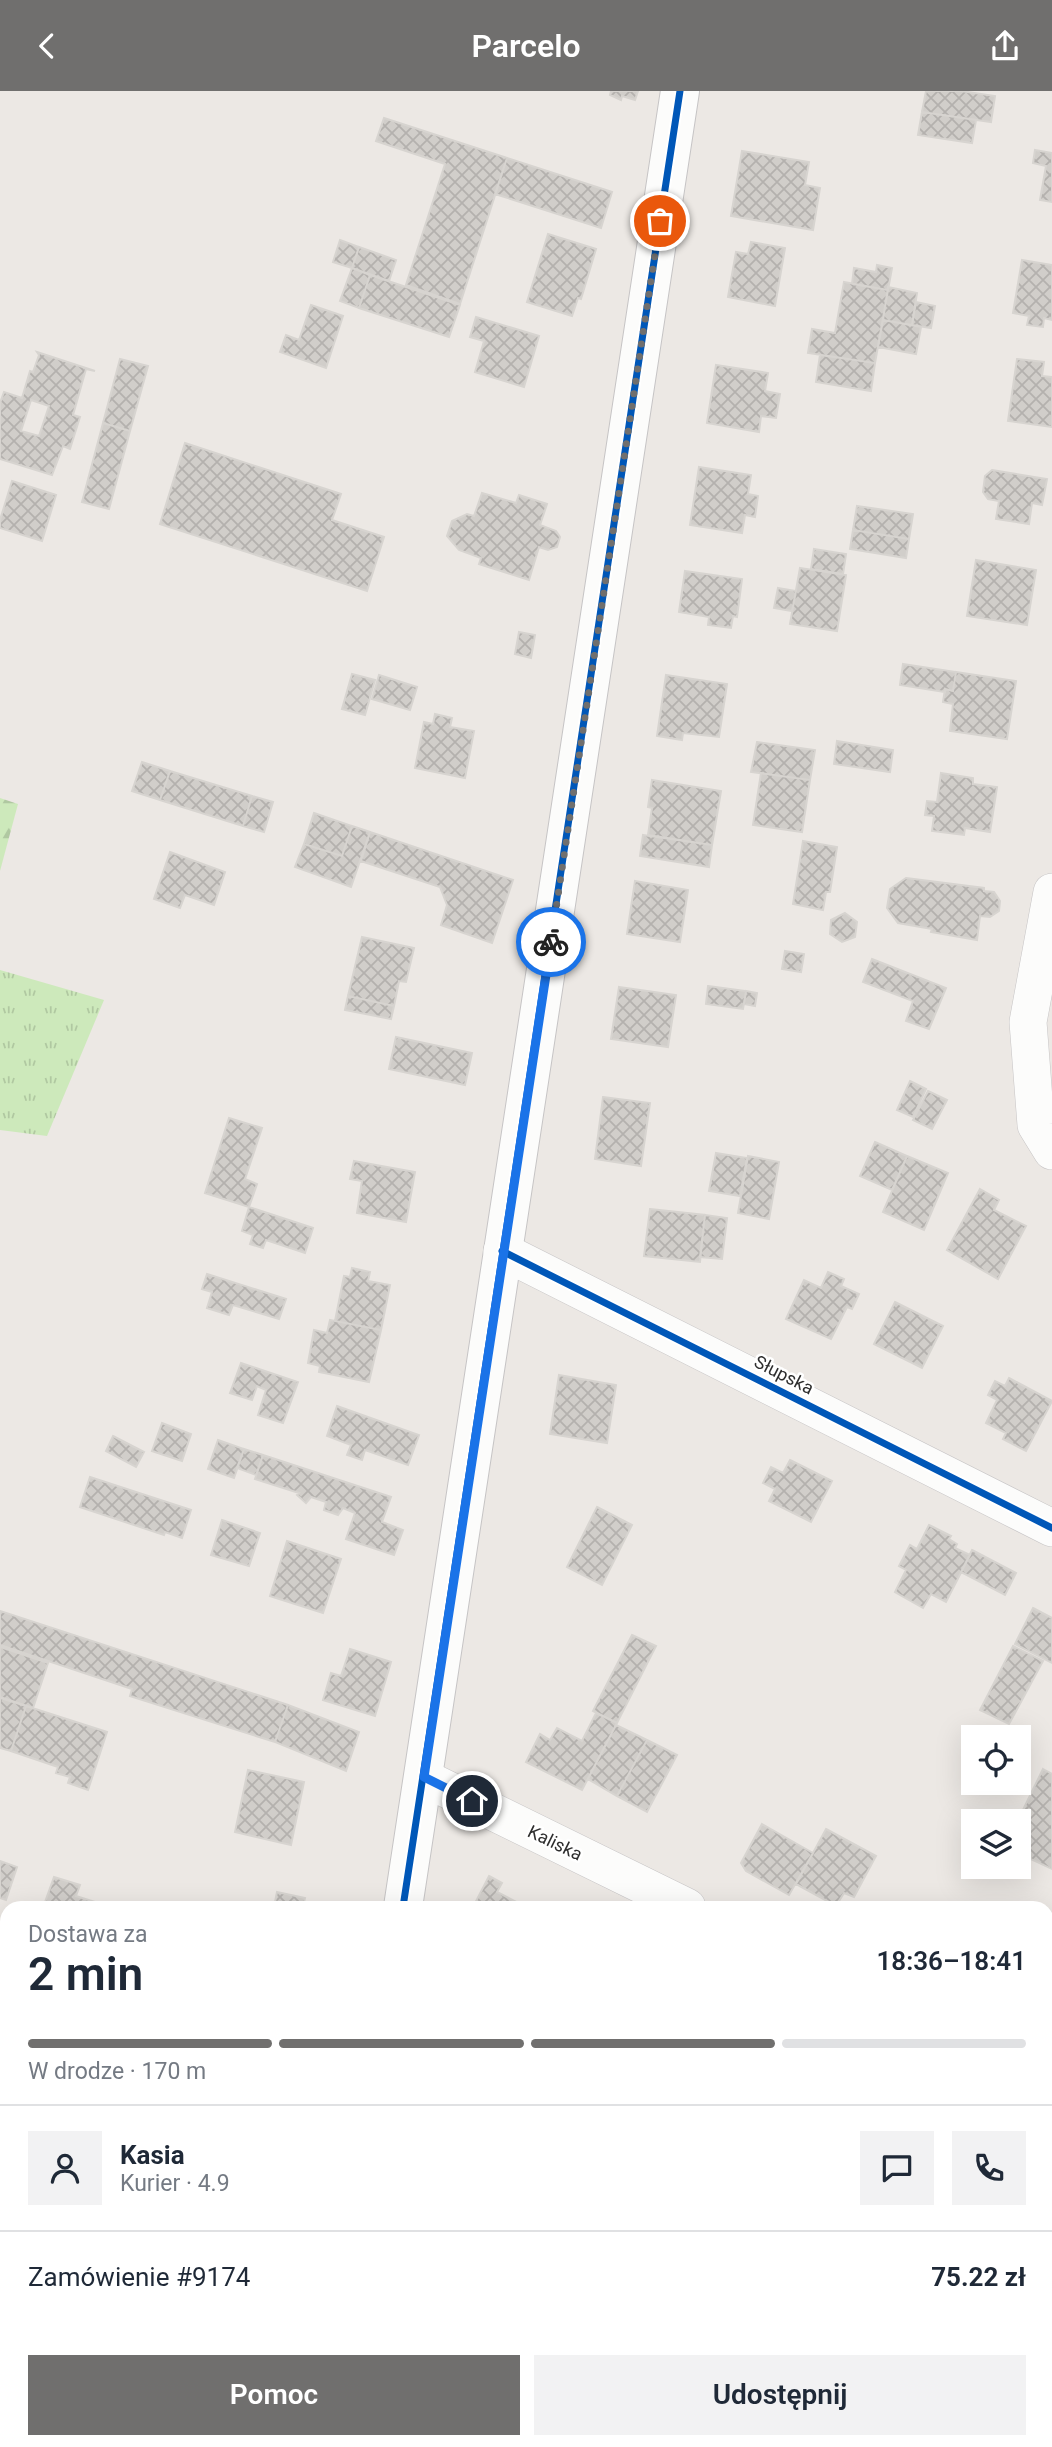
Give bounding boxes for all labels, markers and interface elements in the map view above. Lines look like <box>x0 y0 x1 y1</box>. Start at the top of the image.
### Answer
icon: back <box>28 27 66 65</box>
text: Parcelo <box>471 27 581 65</box>
icon: share <box>986 27 1024 65</box>
pin <box>630 191 690 251</box>
icon: bag <box>641 202 679 240</box>
courier <box>516 907 586 977</box>
icon: bike <box>532 923 570 961</box>
street label: Słupska <box>751 1351 817 1398</box>
map controls <box>961 1725 1031 1879</box>
button: locate <box>961 1725 1031 1795</box>
pin <box>442 1771 502 1831</box>
icon: home <box>453 1782 491 1820</box>
button: layers <box>961 1809 1031 1879</box>
street label: Kaliska <box>525 1820 586 1865</box>
text: Dostawa za <box>28 1921 148 1948</box>
text: 18:36–18:41 <box>876 1946 1026 1976</box>
text: 2 min <box>28 1947 143 2001</box>
text: W drodze · 170 m <box>28 2058 206 2085</box>
button: person <box>28 2131 102 2205</box>
button: chat <box>860 2131 934 2205</box>
button: phone <box>952 2131 1026 2205</box>
text: Kasia <box>120 2140 185 2170</box>
text: Kurier · 4.9 <box>120 2170 230 2197</box>
text: Zamówienie #9174 <box>28 2262 250 2292</box>
text: 75.22 zł <box>931 2262 1026 2292</box>
button: Pomoc <box>28 2355 520 2435</box>
button: Udostępnij <box>534 2355 1026 2435</box>

